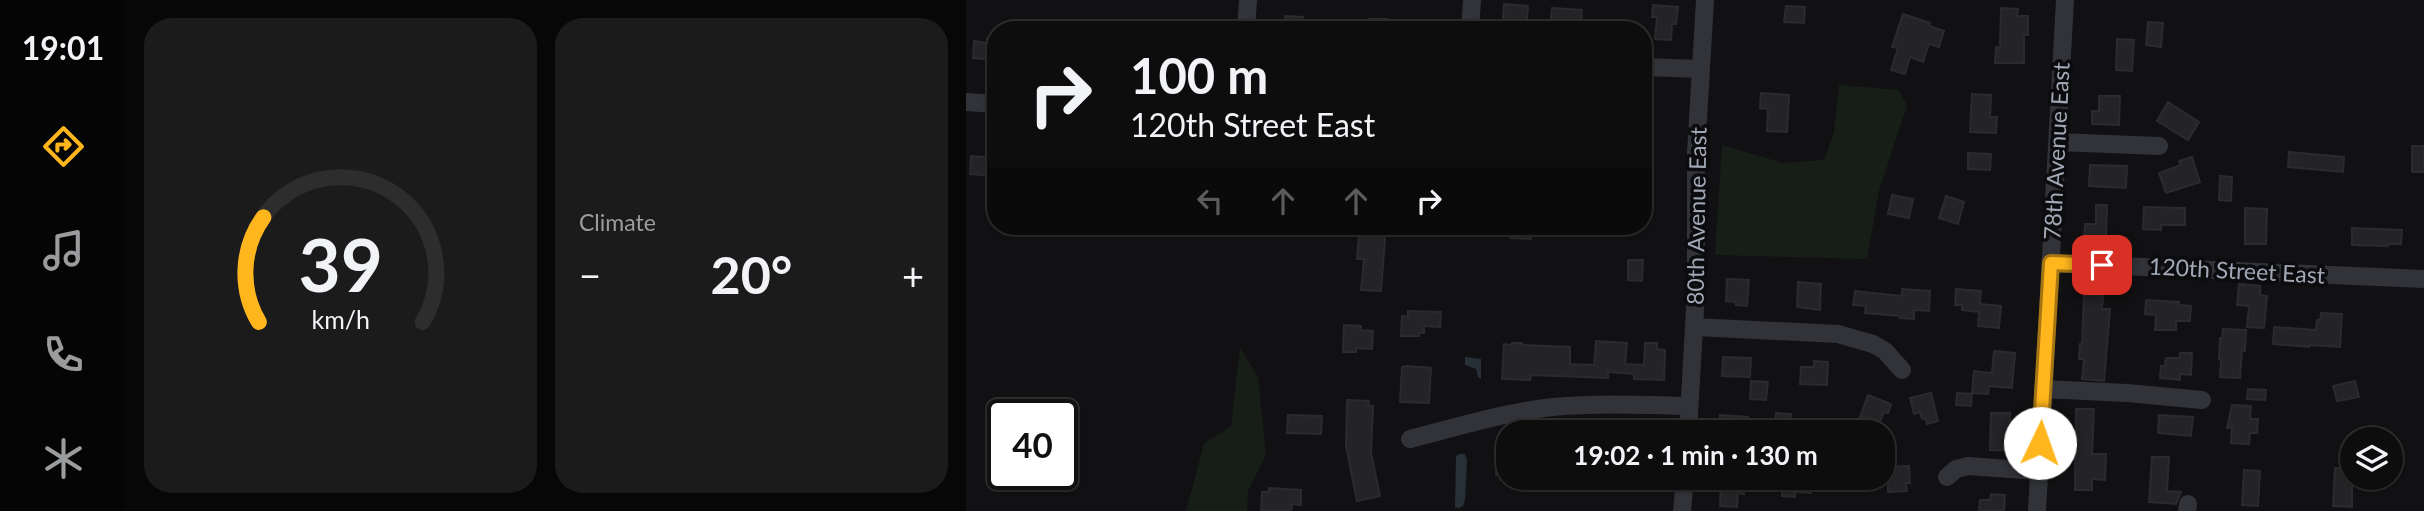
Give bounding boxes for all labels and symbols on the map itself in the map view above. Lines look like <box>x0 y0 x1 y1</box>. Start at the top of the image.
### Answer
street label: 78th Avenue East <box>2037 61 2075 240</box>
street label: 80th Avenue East <box>1680 126 1712 305</box>
pin <box>2072 235 2132 295</box>
street label: 120th Street East <box>2148 251 2327 289</box>
speed limit sign: 40 <box>987 399 1078 490</box>
position arrow <box>2003 406 2077 480</box>

